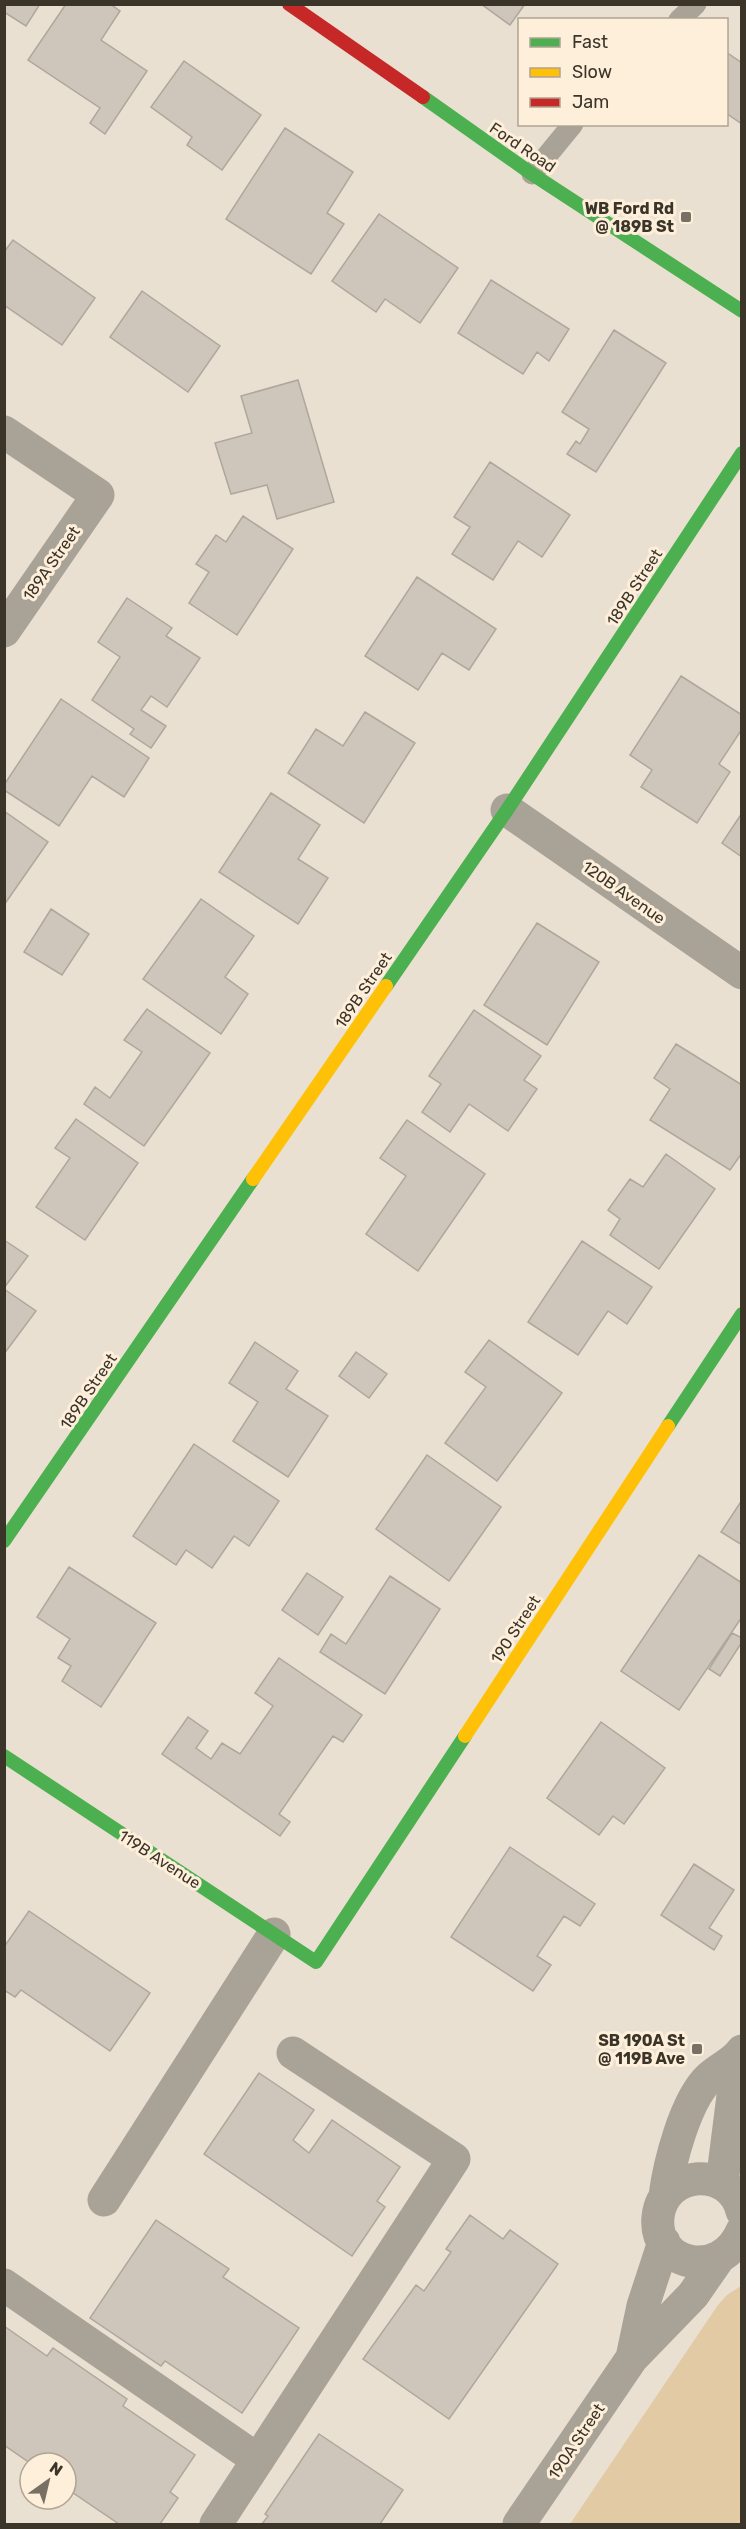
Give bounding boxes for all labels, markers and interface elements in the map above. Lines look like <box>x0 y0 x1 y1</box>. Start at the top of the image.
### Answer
legend <box>518 18 728 126</box>
text: Fast <box>572 31 608 53</box>
text: Slow <box>572 61 612 83</box>
text: Jam <box>572 91 609 113</box>
street label: Ford Road <box>486 118 559 176</box>
place label: WB Ford Rd @ 189B St <box>585 199 675 236</box>
marker: WB Ford Rd @ 189B St <box>679 210 693 224</box>
street label: 189A Street <box>19 522 84 604</box>
street label: 189B Street <box>603 545 666 629</box>
street label: 120B Avenue <box>579 857 669 928</box>
street label: 189B Street <box>331 949 396 1032</box>
street label: 189B Street <box>56 1350 121 1433</box>
street label: 190 Street <box>487 1592 544 1667</box>
street label: 119B Avenue <box>115 1826 204 1893</box>
place label: SB 190A St @ 119B Ave <box>598 2031 686 2068</box>
marker: SB 190A St @ 119B Ave <box>690 2042 704 2056</box>
street label: 190A Street <box>544 2400 609 2483</box>
north arrow <box>18 2451 78 2511</box>
text: N <box>46 2458 66 2480</box>

